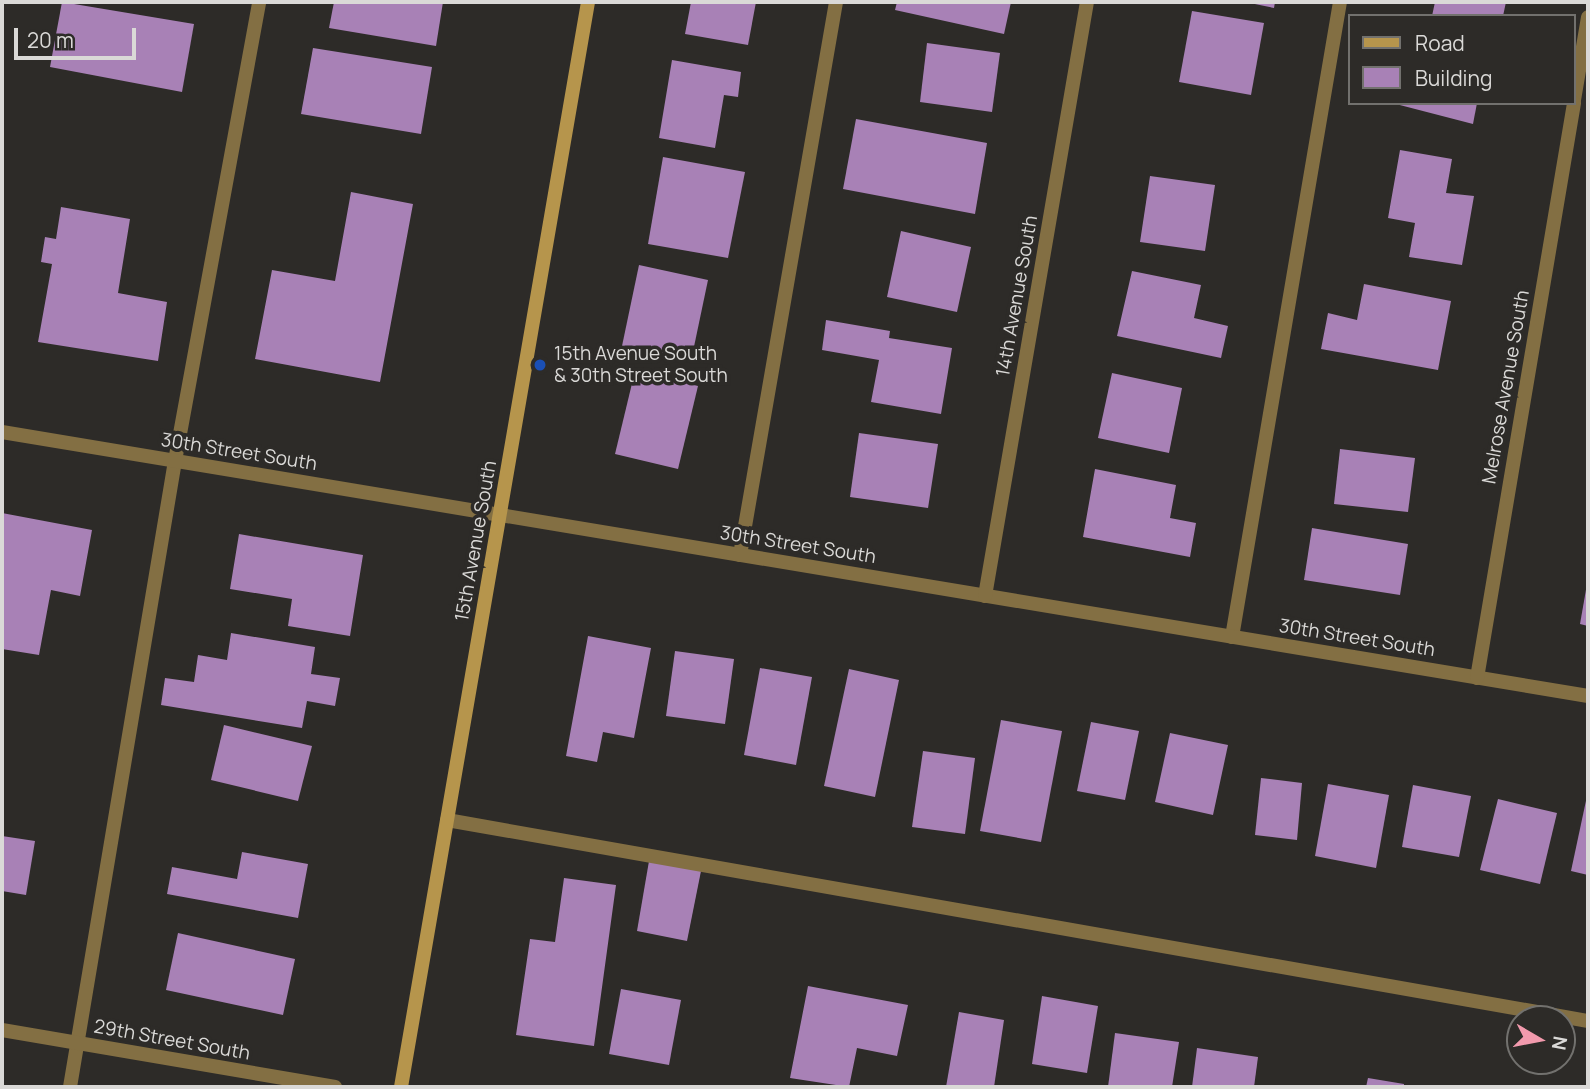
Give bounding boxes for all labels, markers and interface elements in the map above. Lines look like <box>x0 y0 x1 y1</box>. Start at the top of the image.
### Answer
scale bar <box>18 14 140 58</box>
legend <box>1348 14 1576 105</box>
text: 20 m <box>27 26 74 54</box>
text: Road <box>1415 29 1465 57</box>
text: Building <box>1415 64 1492 92</box>
street label: 14th Avenue South <box>992 214 1042 378</box>
street label: Melrose Avenue South <box>1478 288 1534 486</box>
place label: 15th Avenue South & 30th Street South <box>554 343 728 387</box>
marker: 15th Avenue South & 30th Street South <box>532 357 548 373</box>
street label: 30th Street South <box>159 428 319 476</box>
street label: 15th Avenue South <box>451 459 501 623</box>
street label: 30th Street South <box>718 521 878 569</box>
street label: 30th Street South <box>1277 614 1437 662</box>
north arrow <box>1506 1005 1576 1075</box>
street label: 29th Street South <box>92 1015 252 1065</box>
text: N <box>1546 1034 1574 1052</box>

